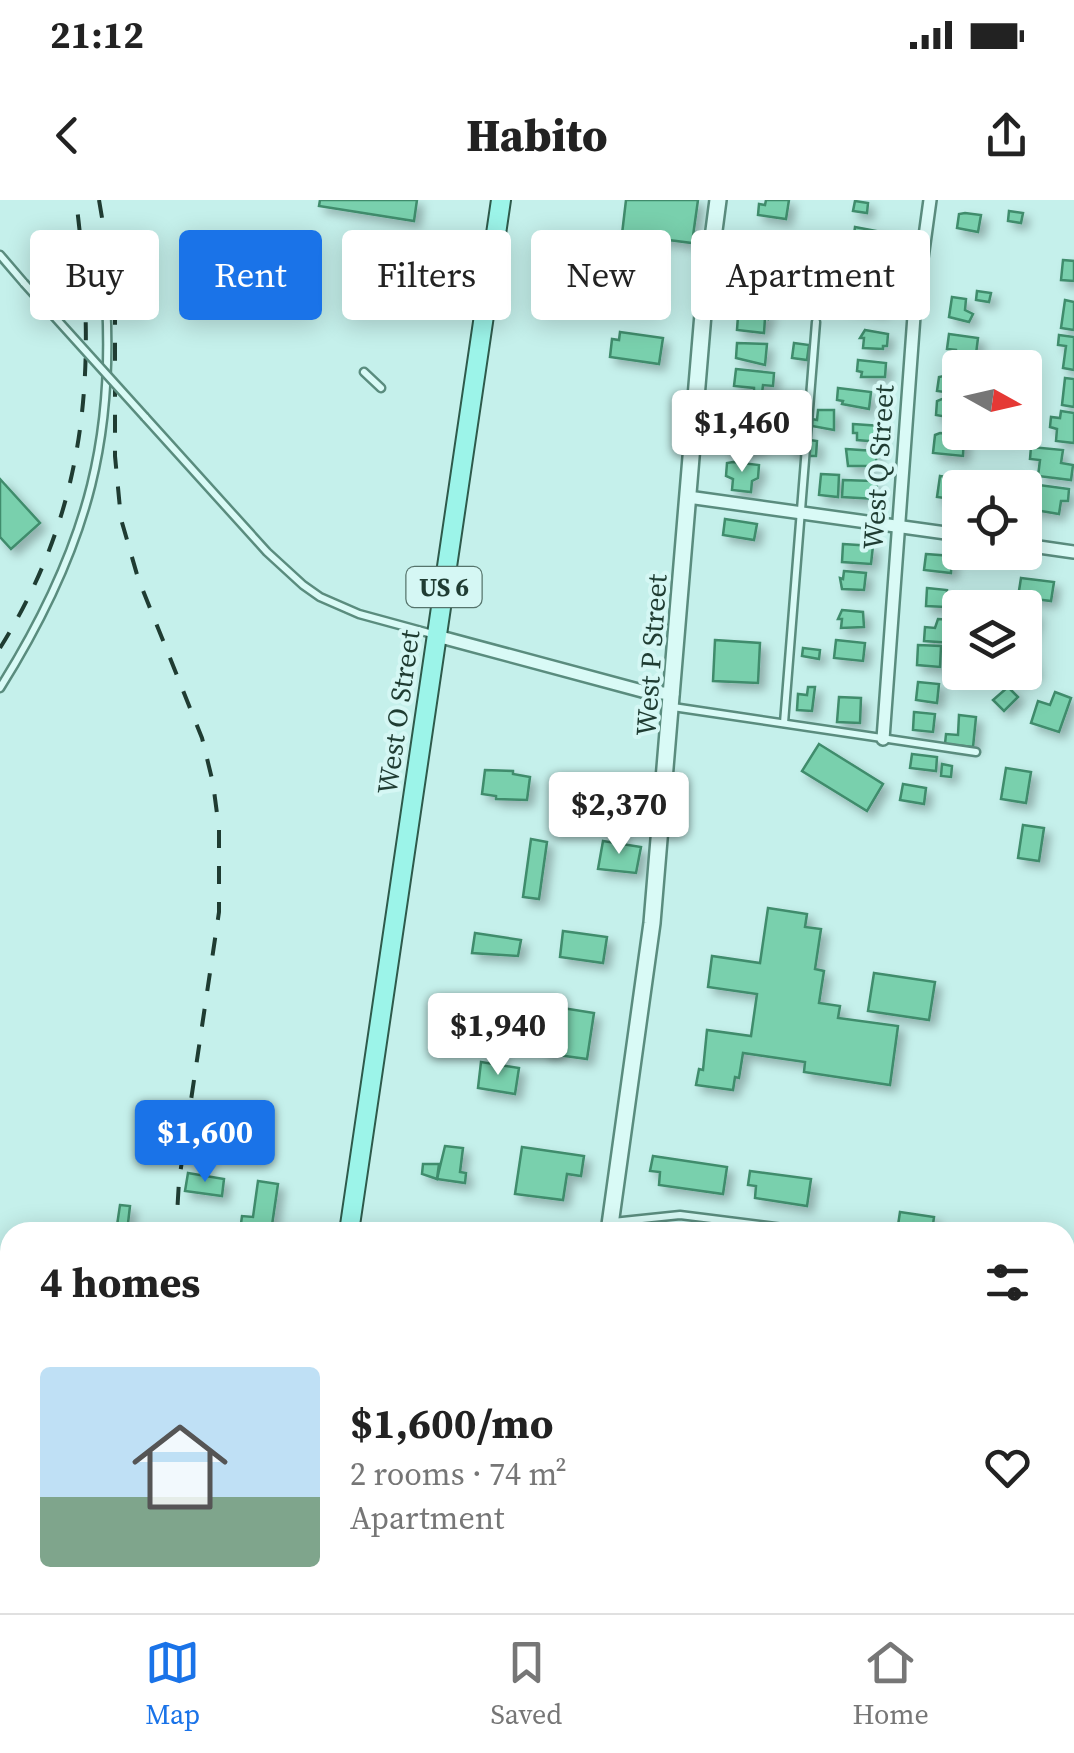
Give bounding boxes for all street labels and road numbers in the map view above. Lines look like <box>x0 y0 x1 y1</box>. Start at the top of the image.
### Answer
street label: West Q Street <box>853 382 903 551</box>
road number: US 6 <box>406 567 482 607</box>
street label: West P Street <box>626 572 676 737</box>
street label: West O Street <box>368 626 428 797</box>

